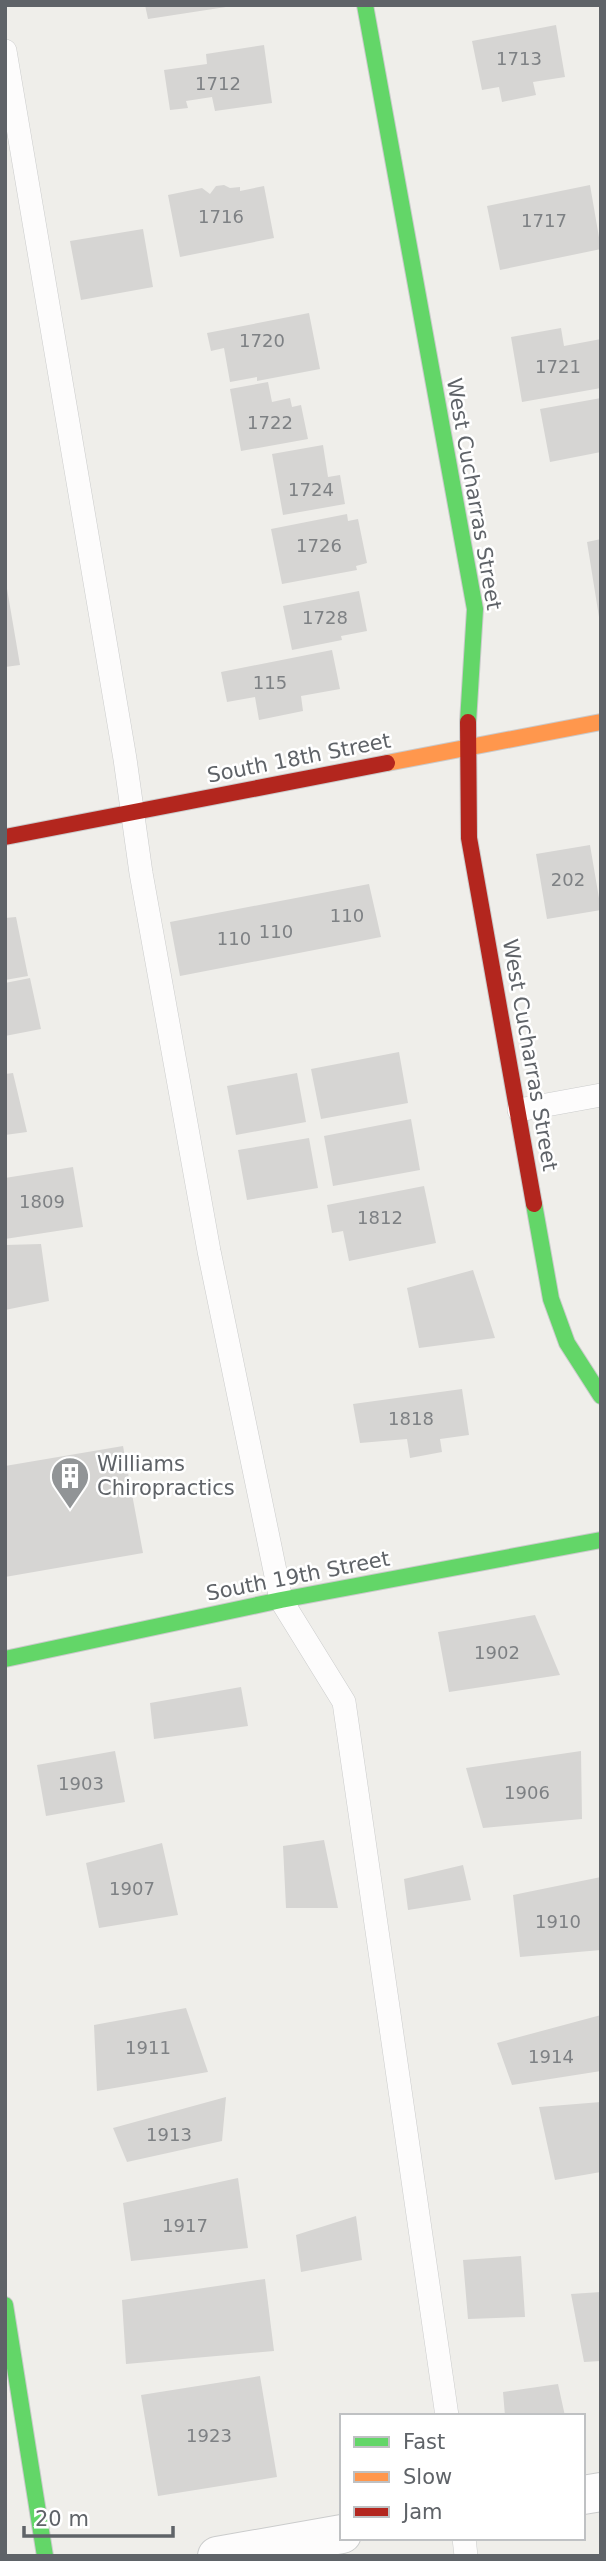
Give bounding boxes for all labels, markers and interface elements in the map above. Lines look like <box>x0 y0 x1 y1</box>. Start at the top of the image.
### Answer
house number: 1713 <box>496 48 542 69</box>
house number: 1712 <box>195 73 241 94</box>
house number: 1716 <box>198 206 244 227</box>
house number: 1717 <box>521 210 567 231</box>
house number: 1720 <box>239 330 285 351</box>
house number: 1721 <box>535 356 581 377</box>
street label: West Cucharras Street <box>442 376 506 612</box>
house number: 1722 <box>247 412 293 433</box>
house number: 1724 <box>288 479 334 500</box>
house number: 1726 <box>296 535 342 556</box>
house number: 1728 <box>302 607 348 628</box>
house number: 115 <box>253 672 287 693</box>
street label: South 18th Street <box>205 728 393 788</box>
house number: 202 <box>551 869 585 890</box>
house number: 110 <box>330 905 364 926</box>
house number: 110 <box>259 921 293 942</box>
house number: 110 <box>217 928 251 949</box>
street label: West Cucharras Street <box>498 937 562 1173</box>
house number: 1809 <box>19 1191 65 1212</box>
house number: 1812 <box>357 1207 403 1228</box>
house number: 1818 <box>388 1408 434 1429</box>
place label: Williams Chiropractics <box>97 1452 235 1500</box>
building icon: Williams Chiropractics <box>49 1455 91 1510</box>
street label: South 19th Street <box>204 1546 392 1606</box>
house number: 1902 <box>474 1642 520 1663</box>
house number: 1903 <box>58 1773 104 1794</box>
house number: 1906 <box>504 1782 550 1803</box>
house number: 1907 <box>109 1878 155 1899</box>
house number: 1910 <box>535 1911 581 1932</box>
house number: 1911 <box>125 2037 171 2058</box>
house number: 1914 <box>528 2046 574 2067</box>
house number: 1913 <box>146 2124 192 2145</box>
house number: 1917 <box>162 2215 208 2236</box>
legend <box>340 2414 585 2540</box>
house number: 1923 <box>186 2425 232 2446</box>
text: Fast <box>403 2430 445 2454</box>
text: Slow <box>403 2465 452 2489</box>
scale bar <box>24 2494 173 2538</box>
text: Jam <box>401 2500 443 2524</box>
text: 20 m <box>35 2507 89 2531</box>

